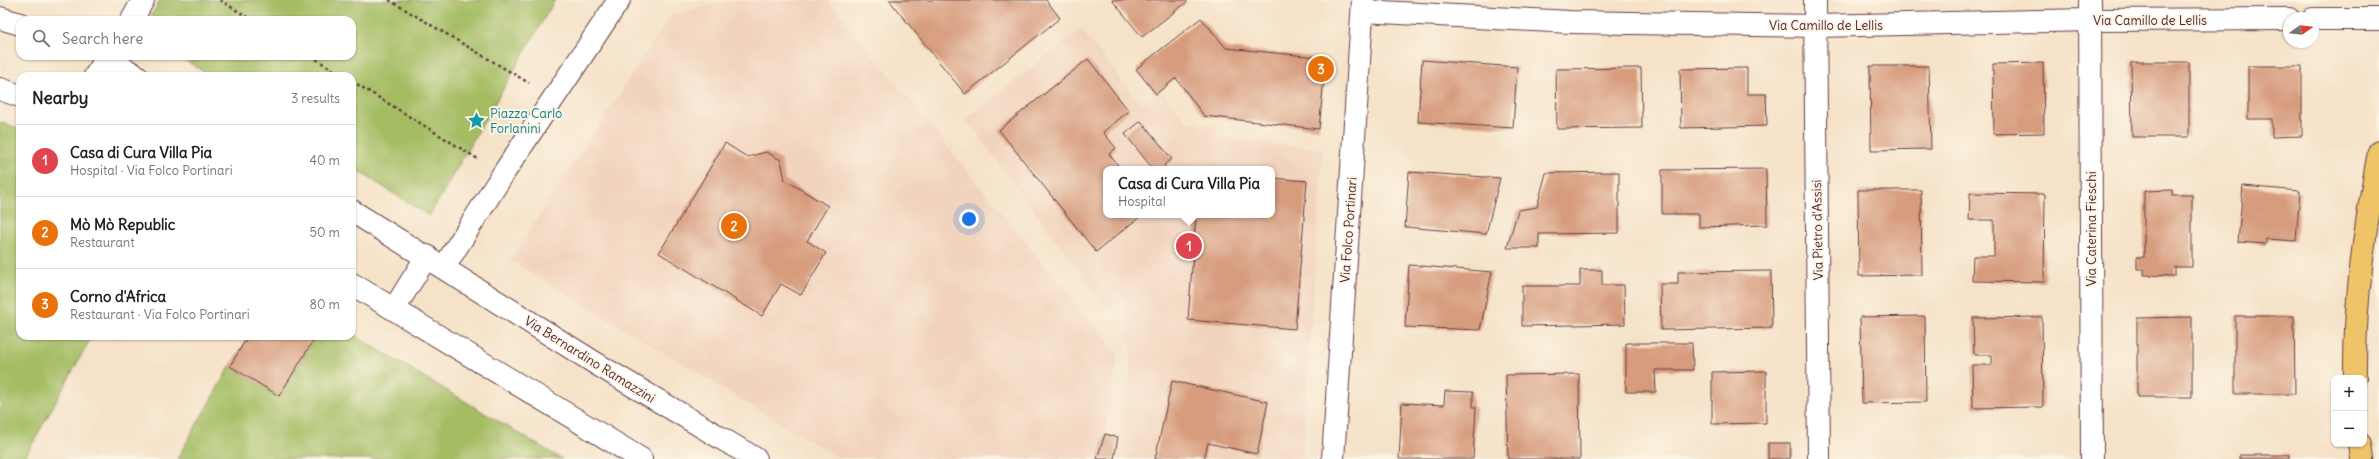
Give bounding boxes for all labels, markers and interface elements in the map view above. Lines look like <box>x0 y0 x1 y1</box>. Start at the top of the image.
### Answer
street label: Via Camillo de Lellis <box>2093 12 2207 29</box>
north arrow <box>2283 12 2319 48</box>
search box <box>16 16 356 60</box>
street label: Via Camillo de Lellis <box>1769 17 1883 34</box>
icon: search <box>30 27 52 49</box>
text: Search here <box>62 29 143 48</box>
pin: 3 <box>1308 54 1334 84</box>
text: Nearby <box>32 87 88 109</box>
text: 3 results <box>291 90 340 107</box>
place label: Piazza Carlo Forlanini <box>490 105 562 137</box>
place icon: Piazza Carlo Forlanini <box>467 110 487 130</box>
text: Casa di Cura Villa Pia <box>70 143 212 162</box>
text: 1 <box>42 152 48 169</box>
text: 40 m <box>309 152 340 169</box>
text: Hospital · Via Folco Portinari <box>70 162 233 179</box>
popup <box>1103 166 1275 218</box>
street label: Via Caterina Fieschi <box>2083 171 2100 287</box>
text: Casa di Cura Villa Pia <box>1118 174 1260 193</box>
street label: Via Folco Portinari <box>1336 176 1361 284</box>
street label: Via Pietro d'Assisi <box>1808 179 1827 281</box>
text: Hospital <box>1118 193 1166 210</box>
your location <box>959 209 979 229</box>
pin: 2 <box>721 211 747 241</box>
text: Mò Mò Republic <box>70 215 175 234</box>
text: 2 <box>41 224 49 241</box>
text: 50 m <box>309 224 340 241</box>
pin: 1 <box>1176 231 1202 261</box>
text: Restaurant <box>70 234 135 251</box>
text: Corno d'Africa <box>70 287 166 306</box>
text: 3 <box>41 296 49 313</box>
text: 80 m <box>309 296 340 313</box>
text: Restaurant · Via Folco Portinari <box>70 306 250 323</box>
street label: Via Bernardino Ramazzini <box>521 312 658 407</box>
map controls <box>2331 375 2367 447</box>
button: + <box>2331 375 2367 411</box>
button: − <box>2331 411 2367 447</box>

